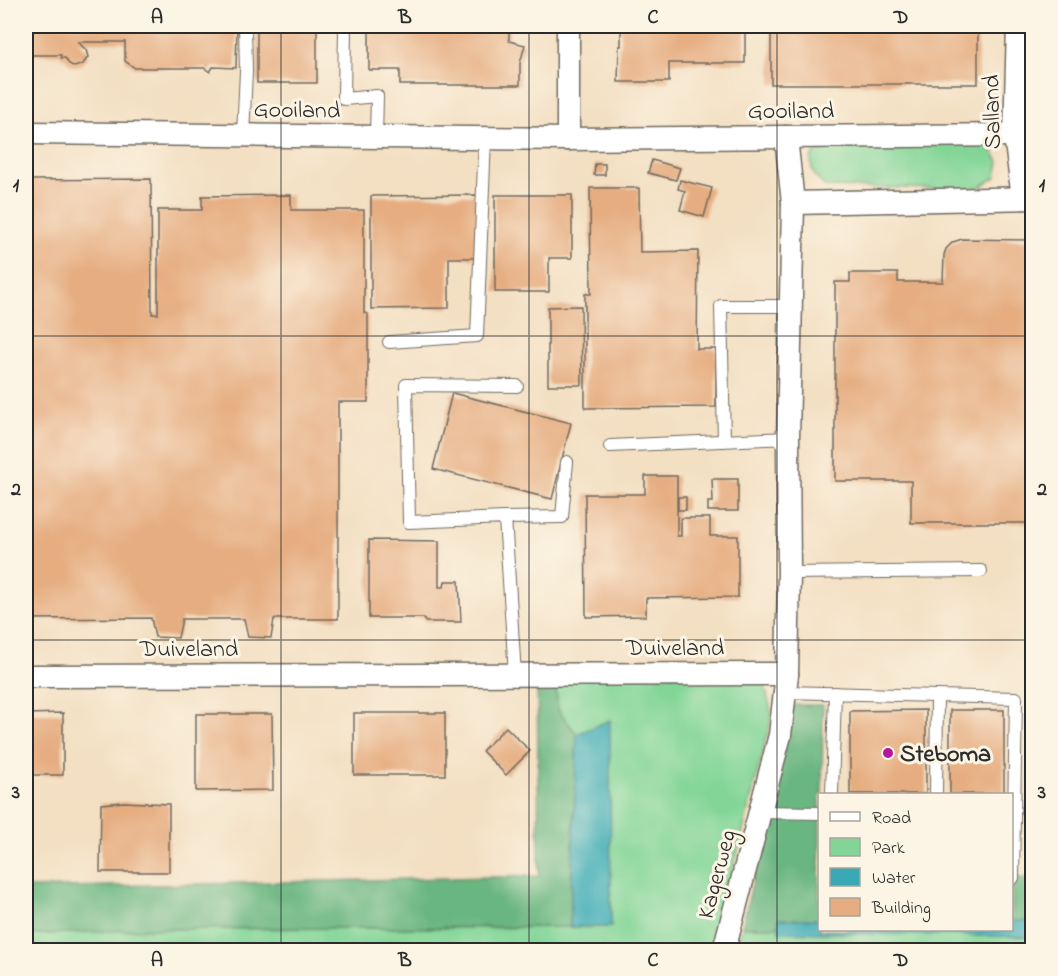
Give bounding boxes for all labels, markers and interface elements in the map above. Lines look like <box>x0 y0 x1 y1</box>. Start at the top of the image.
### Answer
text: A <box>151 4 163 33</box>
text: B <box>397 4 412 33</box>
text: C <box>648 4 659 33</box>
text: D <box>893 4 908 33</box>
street label: Salland <box>975 74 1012 150</box>
street label: Gooiland <box>253 93 341 130</box>
street label: Gooiland <box>748 95 835 130</box>
text: 1 <box>13 172 20 201</box>
text: 1 <box>1039 172 1046 201</box>
text: 2 <box>10 476 21 505</box>
text: 2 <box>1036 476 1047 505</box>
street label: Duiveland <box>625 632 725 667</box>
street label: Duiveland <box>139 633 239 668</box>
place label: Steboma <box>900 738 991 773</box>
marker: Steboma <box>881 746 895 760</box>
text: 3 <box>11 779 20 808</box>
text: 3 <box>1037 779 1046 808</box>
legend <box>818 793 1013 931</box>
text: Road <box>872 806 911 832</box>
street label: Kagerweg <box>690 826 747 923</box>
text: Park <box>872 836 905 862</box>
text: Water <box>872 866 916 892</box>
text: Building <box>871 896 931 923</box>
text: A <box>151 947 163 976</box>
text: B <box>397 947 412 976</box>
text: C <box>648 947 659 976</box>
text: D <box>893 947 908 976</box>

